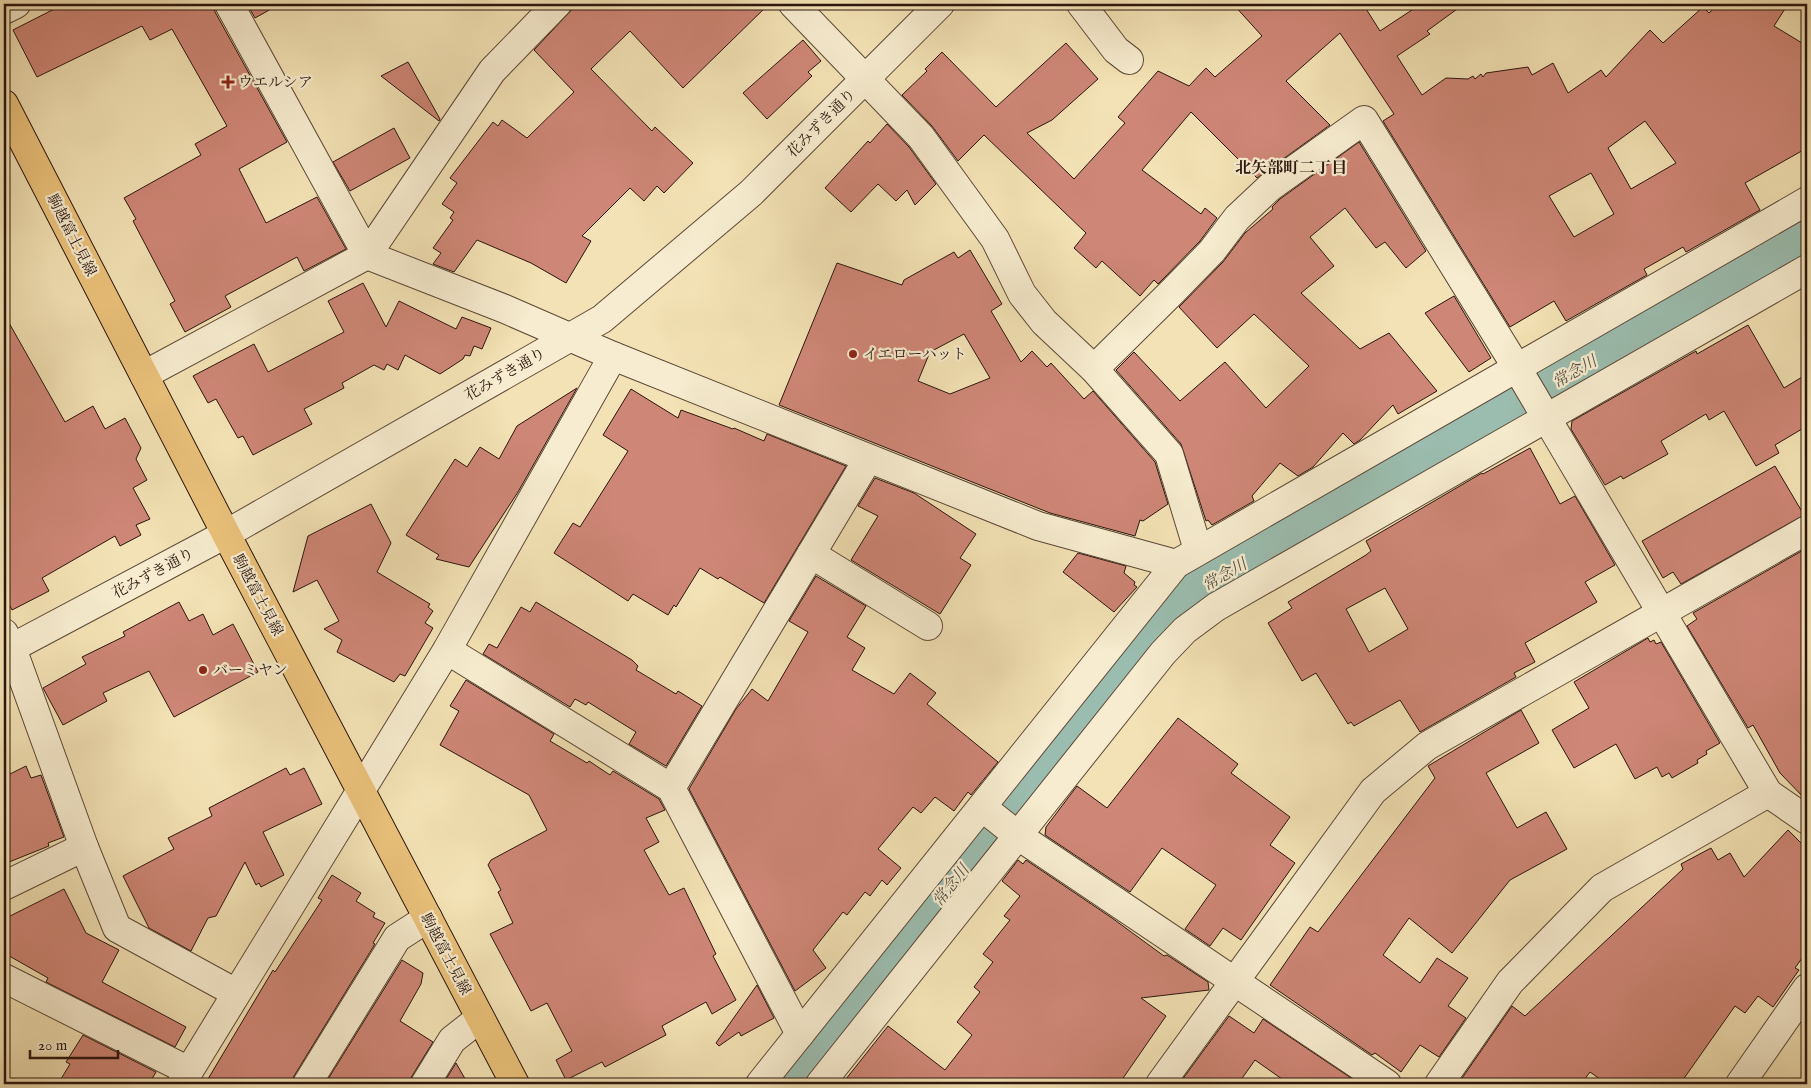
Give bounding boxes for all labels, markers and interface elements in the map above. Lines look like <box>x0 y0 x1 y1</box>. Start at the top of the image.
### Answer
place label: ウエルシア <box>238 73 313 92</box>
marker: ウエルシア <box>222 76 234 88</box>
street label: 花みずき通り <box>783 85 860 162</box>
district label: 北矢部町二丁目 <box>1235 159 1347 179</box>
street label: 駒越富士見線 <box>43 191 100 280</box>
street label: 花みずき通り <box>462 344 549 405</box>
place label: イエローハット <box>863 345 967 364</box>
marker: イエローハット <box>847 348 859 360</box>
water label: 常念川 <box>1549 351 1603 393</box>
street label: 花みずき通り <box>109 544 197 603</box>
street label: 駒越富士見線 <box>228 551 287 639</box>
water label: 常念川 <box>1199 554 1253 596</box>
place label: バーミヤン <box>213 661 288 680</box>
marker: バーミヤン <box>197 664 209 676</box>
water label: 常念川 <box>929 860 975 911</box>
street label: 駒越富士見線 <box>416 910 475 998</box>
scale bar <box>30 1028 118 1060</box>
text: 20 m <box>38 1036 68 1055</box>

